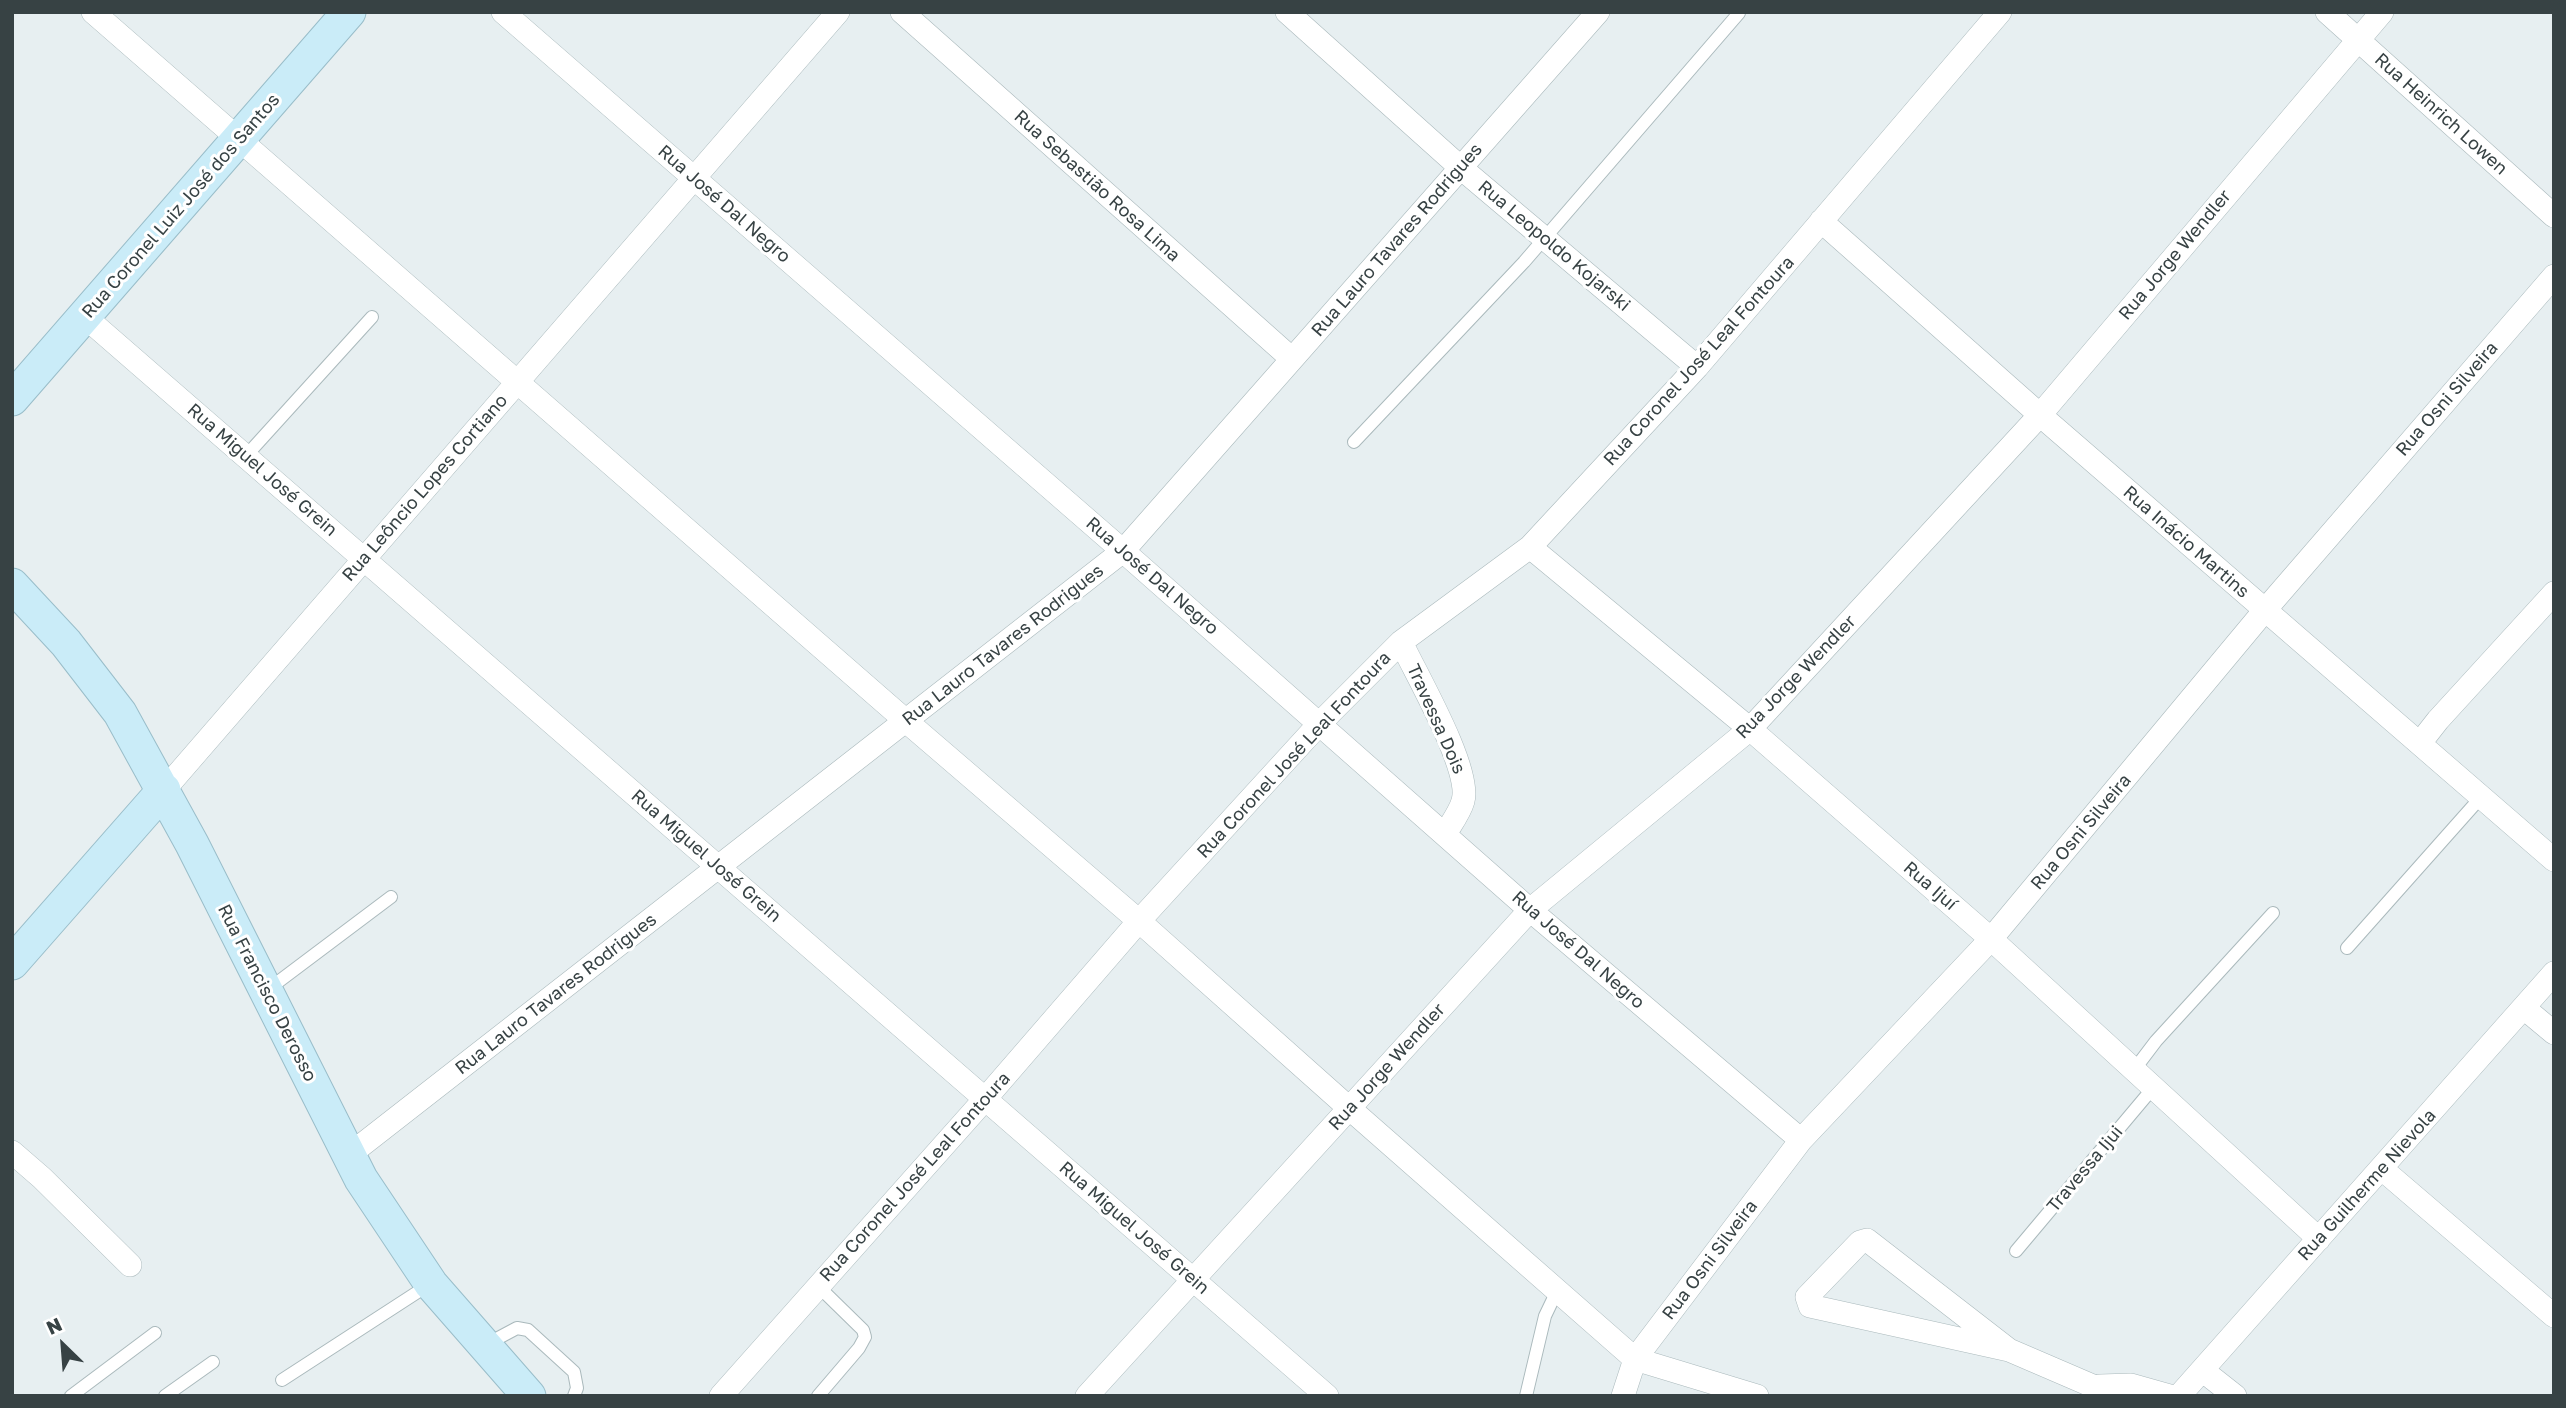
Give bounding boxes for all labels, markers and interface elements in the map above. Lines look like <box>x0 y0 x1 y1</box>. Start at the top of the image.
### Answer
street label: Rua Heinrich Lowen <box>2370 49 2512 179</box>
street label: Rua Coronel Luiz José dos Santos <box>78 89 284 323</box>
street label: Rua Sebastião Rosa Lima <box>1010 106 1184 266</box>
street label: Rua Lauro Tavares Rodrigues <box>1307 139 1487 341</box>
street label: Rua José Dal Negro <box>653 141 795 267</box>
street label: Rua Leopoldo Kojarski <box>1474 176 1634 316</box>
street label: Rua Jorge Wendler <box>2114 186 2236 324</box>
street label: Rua Coronel José Leal Fontoura <box>1599 252 1799 470</box>
street label: Rua Osni Silveira <box>2391 337 2503 461</box>
street label: Rua Leôncio Lopes Cortiano <box>338 390 512 586</box>
street label: Rua Miguel José Grein <box>183 399 341 541</box>
street label: Rua Inácio Martins <box>2119 481 2253 603</box>
street label: Rua José Dal Negro <box>1081 513 1223 639</box>
street label: Rua Lauro Tavares Rodrigues <box>898 560 1108 730</box>
street label: Rua Jorge Wendler <box>1732 611 1860 743</box>
street label: Rua Coronel José Leal Fontoura <box>1193 647 1395 863</box>
street label: Travessa Dois <box>1402 661 1470 777</box>
street label: Rua Osni Silveira <box>2026 770 2136 894</box>
street label: Rua Miguel José Grein <box>627 785 785 927</box>
street label: Rua Ijuí <box>1899 857 1961 915</box>
street label: Rua José Dal Negro <box>1507 887 1649 1013</box>
street label: Rua Francisco Derosso <box>213 901 321 1085</box>
street label: Rua Lauro Tavares Rodrigues <box>451 909 661 1079</box>
street label: Rua Jorge Wendler <box>1324 999 1450 1135</box>
street label: Rua Coronel José Leal Fontoura <box>815 1068 1015 1286</box>
street label: Rua Guilherme Nievola <box>2293 1105 2441 1265</box>
street label: Travessa Ijui <box>2043 1121 2127 1217</box>
street label: Rua Miguel José Grein <box>1055 1157 1213 1299</box>
street label: Rua Osni Silveira <box>1658 1196 1762 1324</box>
north arrow <box>28 1310 98 1380</box>
text: N <box>42 1312 65 1339</box>

